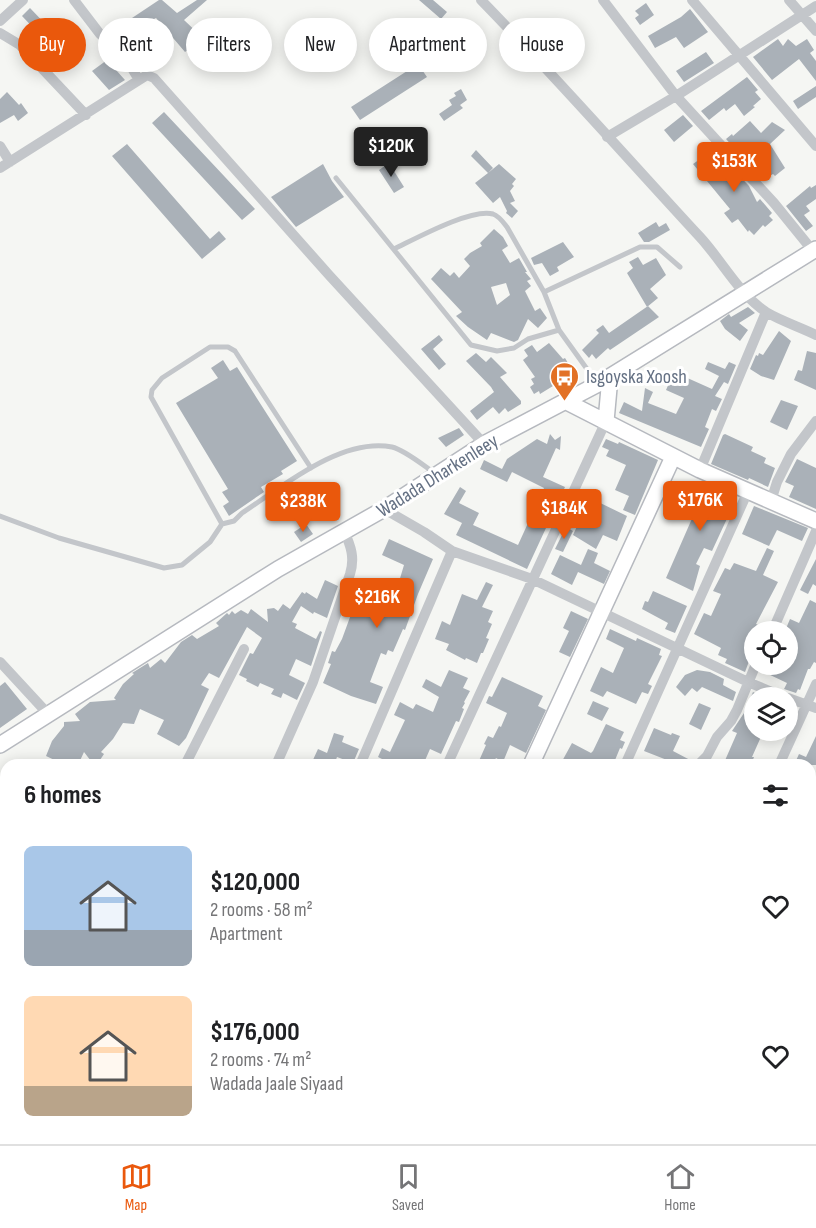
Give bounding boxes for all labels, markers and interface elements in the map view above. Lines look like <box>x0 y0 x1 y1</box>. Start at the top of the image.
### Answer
chip: Buy <box>18 18 86 72</box>
chip: Rent <box>98 18 174 72</box>
chip: Filters <box>186 18 272 72</box>
chip: New <box>284 18 357 72</box>
chip: Apartment <box>369 18 487 72</box>
chip: House <box>499 18 585 72</box>
pin: $120K <box>349 127 433 178</box>
text: $120K <box>368 134 414 158</box>
pin: $153K <box>692 142 776 193</box>
text: $153K <box>711 149 757 173</box>
bus stop icon: Isgoyska Xoosh <box>549 360 581 402</box>
place label: Isgoyska Xoosh <box>586 365 687 389</box>
street label: Wadada Dharkenleey <box>372 429 503 523</box>
pin: $176K <box>658 481 742 532</box>
pin: $238K <box>261 482 345 533</box>
text: $176K <box>677 488 723 512</box>
text: $238K <box>279 489 327 513</box>
pin: $184K <box>522 489 606 540</box>
text: $184K <box>541 496 587 520</box>
pin: $216K <box>335 578 419 629</box>
text: $216K <box>354 585 400 609</box>
map controls <box>744 621 798 741</box>
button: locate <box>744 621 798 675</box>
button: layers <box>744 687 798 741</box>
icon: filters <box>759 779 792 812</box>
text: 6 homes <box>24 780 102 811</box>
text: $120,000 <box>210 867 300 898</box>
icon: home <box>72 870 144 942</box>
icon: heart <box>759 890 792 923</box>
text: 2 rooms · 58 m² <box>210 898 313 922</box>
text: Apartment <box>210 922 283 946</box>
text: $176,000 <box>210 1017 300 1048</box>
icon: home <box>72 1020 144 1092</box>
icon: heart <box>759 1040 792 1073</box>
text: 2 rooms · 74 m² <box>210 1048 311 1072</box>
text: Wadada Jaale Siyaad <box>210 1072 343 1096</box>
tab: Map <box>120 1160 153 1215</box>
tab: Saved <box>392 1160 425 1215</box>
tab: Home <box>664 1160 697 1215</box>

